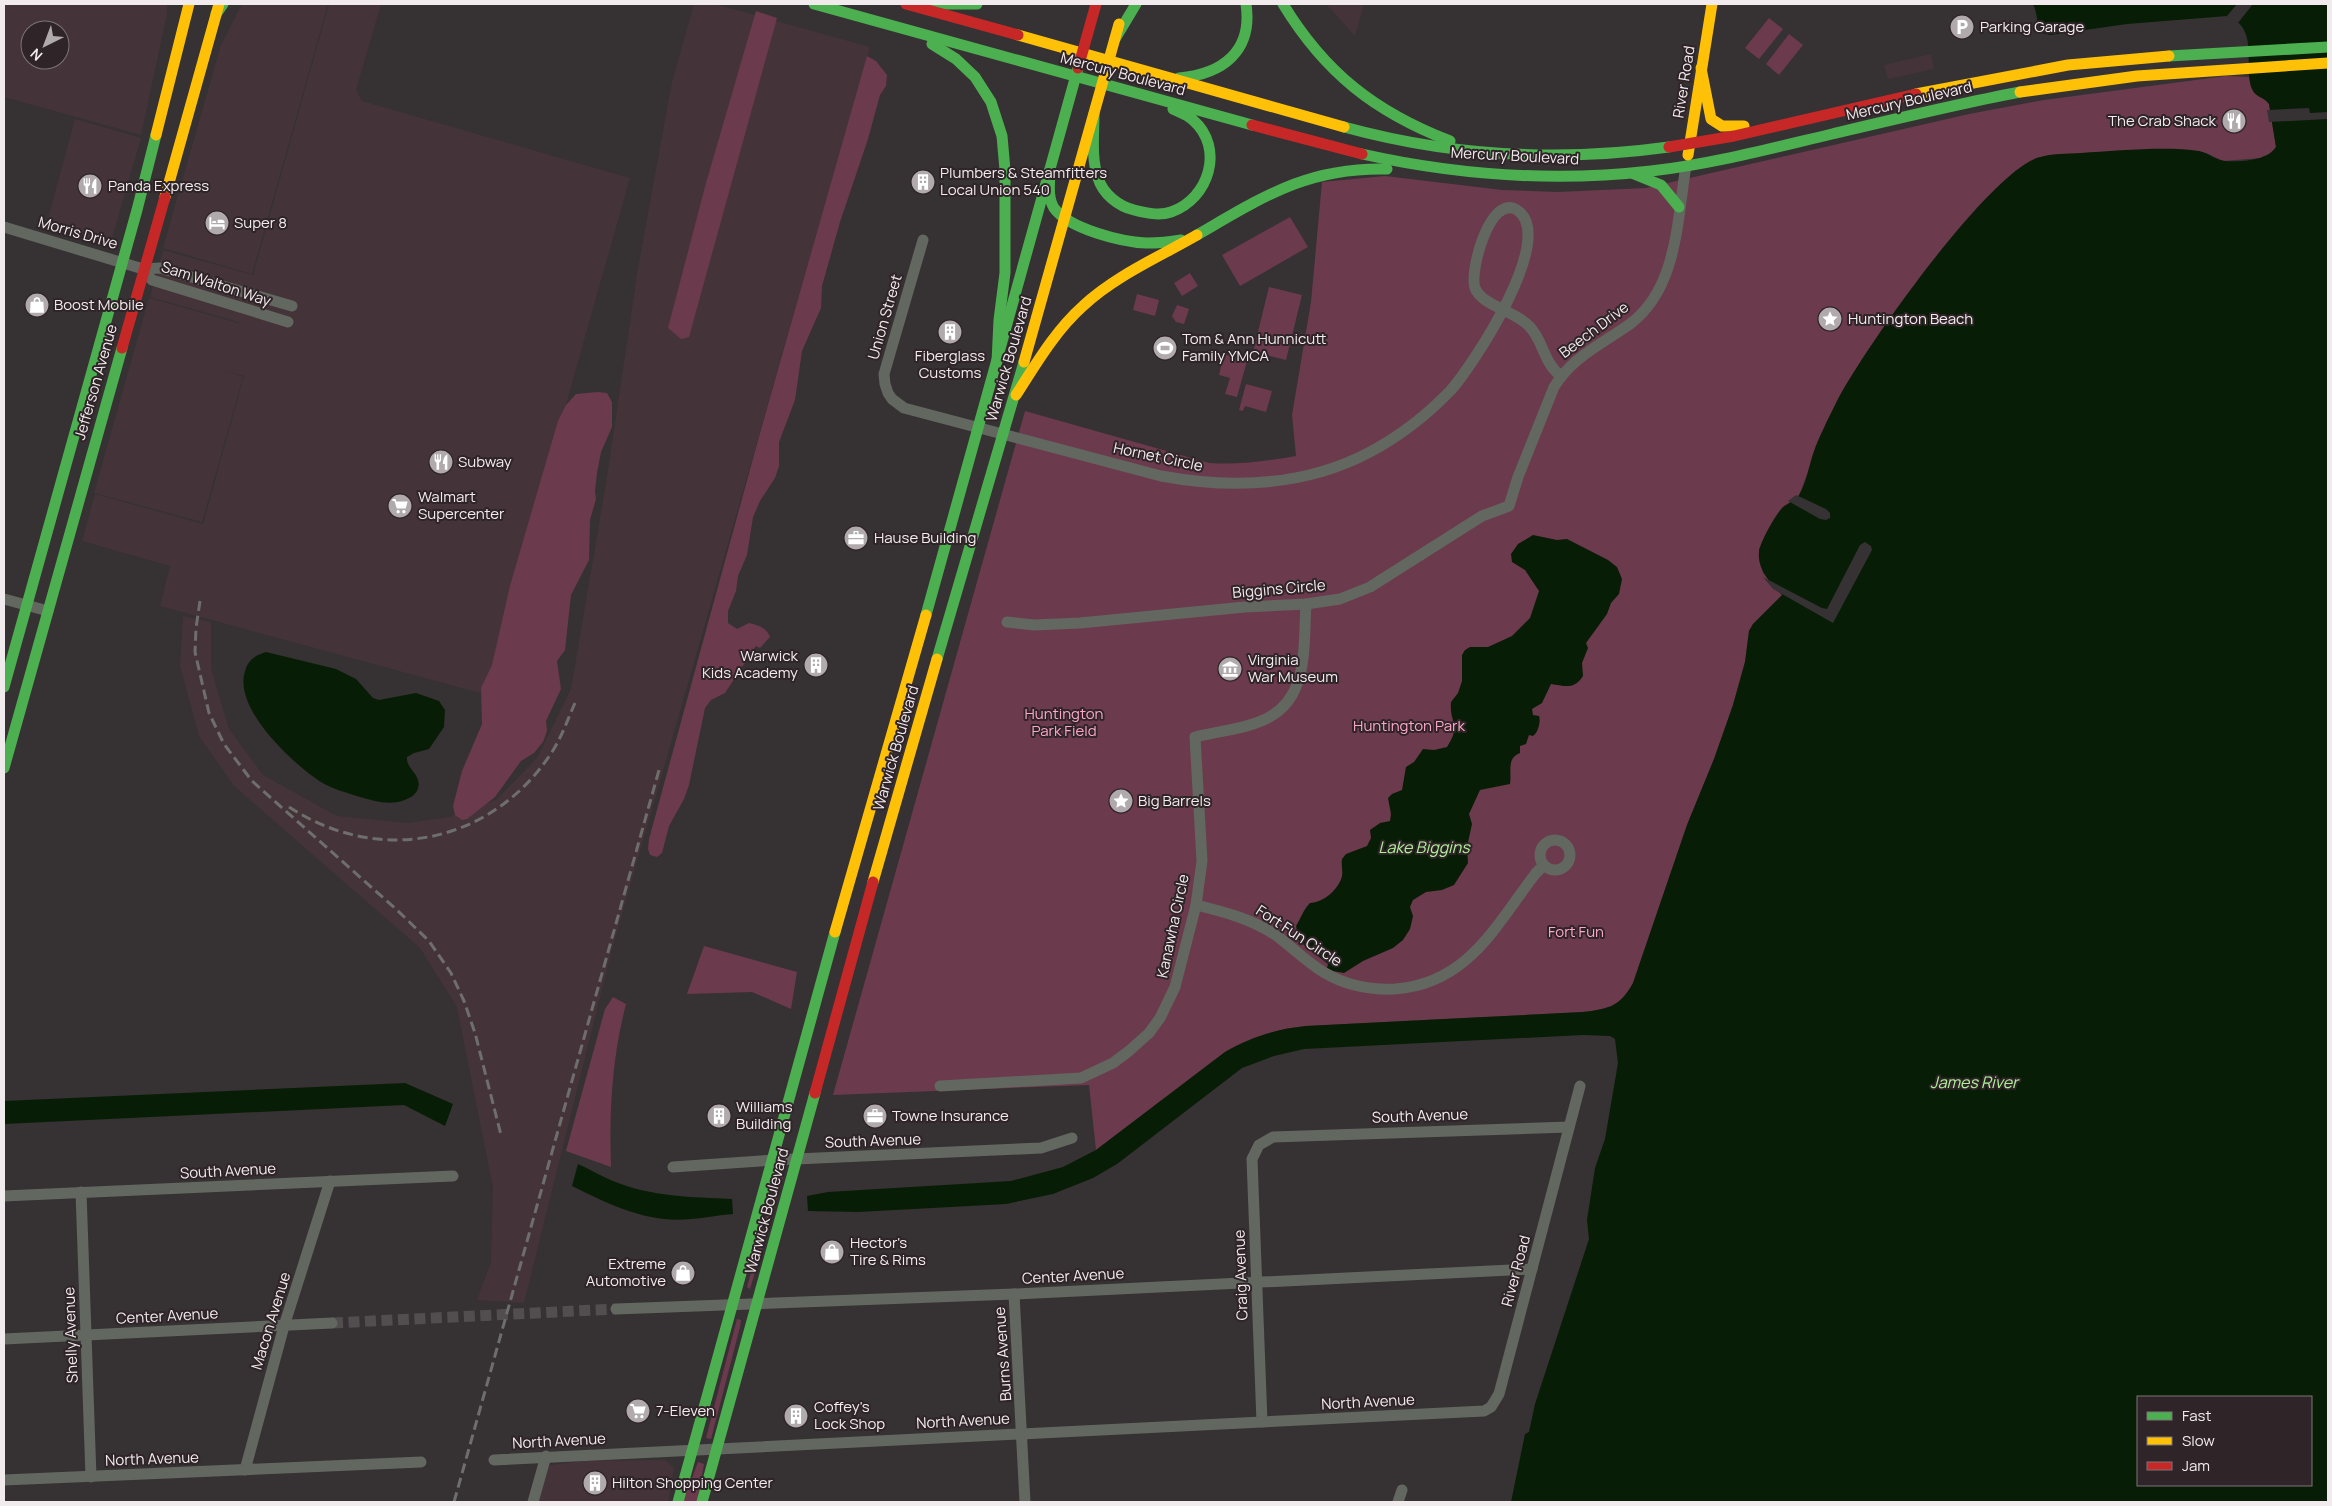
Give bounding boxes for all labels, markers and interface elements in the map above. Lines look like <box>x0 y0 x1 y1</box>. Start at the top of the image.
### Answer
parking icon: Parking Garage <box>1949 14 1975 40</box>
place label: Parking Garage <box>1980 16 2084 37</box>
north arrow <box>20 20 70 70</box>
street label: River Road <box>1667 44 1700 120</box>
text: N <box>26 45 46 65</box>
street label: Mercury Boulevard <box>1058 47 1188 100</box>
street label: Mercury Boulevard <box>1844 76 1974 125</box>
restaurant icon: The Crab Shack <box>2221 108 2247 134</box>
place label: The Crab Shack <box>2108 110 2217 131</box>
street label: Mercury Boulevard <box>1450 142 1580 169</box>
place label: Plumbers & Steamfitters Local Union 540 <box>940 162 1107 200</box>
building icon: Plumbers & Steamfitters Local Union 540 <box>910 169 936 195</box>
restaurant icon: Panda Express <box>77 173 103 199</box>
place label: Panda Express <box>108 175 209 196</box>
hotel icon: Super 8 <box>204 210 230 236</box>
street label: Morris Drive <box>36 211 121 254</box>
place label: Super 8 <box>234 212 287 233</box>
street label: Sam Walton Way <box>159 256 274 311</box>
street label: Union Street <box>862 272 907 362</box>
shop icon: Boost Mobile <box>24 292 50 318</box>
place label: Boost Mobile <box>54 294 144 315</box>
street label: Warwick Boulevard <box>981 294 1036 424</box>
street label: Beech Drive <box>1555 296 1633 363</box>
place icon: Huntington Beach <box>1817 306 1843 332</box>
place label: Huntington Beach <box>1848 308 1973 329</box>
building icon: Fiberglass Customs <box>937 319 963 345</box>
street label: Jefferson Avenue <box>69 321 122 442</box>
place label: Tom & Ann Hunnicutt Family YMCA <box>1182 328 1326 366</box>
sports icon: Tom & Ann Hunnicutt Family YMCA <box>1152 335 1178 361</box>
place label: Fiberglass Customs <box>915 345 985 383</box>
street label: Hornet Circle <box>1111 437 1205 476</box>
restaurant icon: Subway <box>428 449 454 475</box>
place label: Subway <box>458 451 512 472</box>
place label: Walmart Supercenter <box>418 486 505 524</box>
supermarket icon: Walmart Supercenter <box>387 493 413 519</box>
office icon: Hause Building <box>843 525 869 551</box>
place label: Hause Building <box>874 527 976 548</box>
street label: Biggins Circle <box>1231 574 1327 603</box>
place label: Warwick Kids Academy <box>702 645 799 683</box>
place label: Virginia War Museum <box>1248 649 1338 687</box>
building icon: Warwick Kids Academy <box>803 652 829 678</box>
museum icon: Virginia War Museum <box>1217 656 1243 682</box>
street label: Warwick Boulevard <box>868 683 923 813</box>
park label: Huntington Park Field <box>1025 703 1104 741</box>
park label: Huntington Park <box>1353 715 1465 736</box>
place icon: Big Barrels <box>1108 788 1134 814</box>
place label: Big Barrels <box>1138 790 1211 811</box>
water label: Lake Biggins <box>1378 836 1471 858</box>
street label: Kanawha Circle <box>1151 872 1194 980</box>
street label: Fort Fun Circle <box>1252 900 1347 971</box>
park label: Fort Fun <box>1548 921 1604 942</box>
water label: James River <box>1930 1071 2020 1093</box>
place label: Williams Building <box>736 1096 793 1134</box>
building icon: Williams Building <box>706 1103 732 1129</box>
office icon: Towne Insurance <box>862 1103 888 1129</box>
street label: South Avenue <box>1371 1103 1469 1128</box>
place label: Towne Insurance <box>892 1105 1009 1126</box>
street label: South Avenue <box>824 1128 922 1153</box>
street label: Warwick Boulevard <box>740 1146 793 1276</box>
street label: South Avenue <box>179 1157 277 1184</box>
street label: Craig Avenue <box>1228 1229 1253 1321</box>
place label: Hector's Tire & Rims <box>850 1232 926 1270</box>
street label: River Road <box>1496 1233 1535 1309</box>
shop icon: Hector's Tire & Rims <box>819 1239 845 1265</box>
place label: Extreme Automotive <box>586 1253 666 1291</box>
shop icon: Extreme Automotive <box>670 1260 696 1286</box>
street label: Center Avenue <box>1021 1262 1125 1289</box>
street label: Macon Avenue <box>246 1269 295 1372</box>
street label: Shelly Avenue <box>58 1286 83 1383</box>
street label: Center Avenue <box>115 1302 219 1329</box>
street label: Burns Avenue <box>989 1306 1016 1402</box>
street label: North Avenue <box>1321 1389 1416 1414</box>
place label: Coffey's Lock Shop <box>814 1396 885 1434</box>
legend <box>2137 1396 2312 1486</box>
supermarket icon: 7-Eleven <box>625 1398 651 1424</box>
place label: 7-Eleven <box>656 1400 715 1421</box>
building icon: Coffey's Lock Shop <box>783 1403 809 1429</box>
text: Fast <box>2182 1405 2211 1426</box>
street label: North Avenue <box>916 1408 1011 1433</box>
street label: North Avenue <box>512 1428 607 1453</box>
text: Slow <box>2182 1430 2215 1451</box>
street label: North Avenue <box>105 1446 199 1471</box>
text: Jam <box>2182 1455 2210 1476</box>
building icon: Hilton Shopping Center <box>582 1470 608 1496</box>
place label: Hilton Shopping Center <box>612 1472 774 1493</box>

